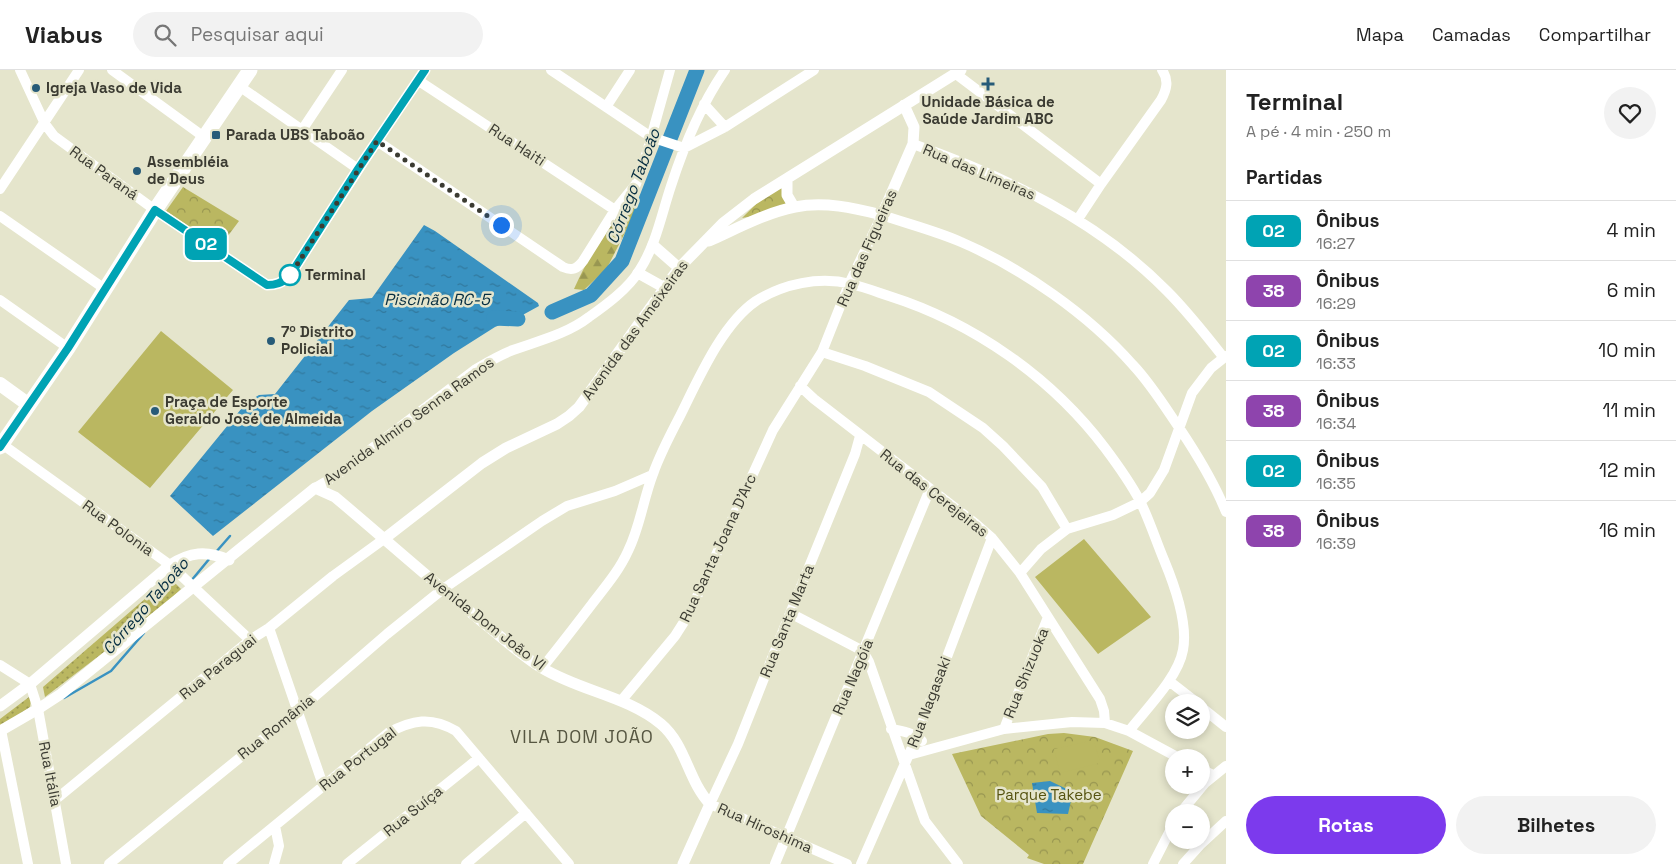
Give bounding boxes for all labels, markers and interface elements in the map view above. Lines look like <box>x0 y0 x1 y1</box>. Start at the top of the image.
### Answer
search box <box>133 12 483 57</box>
text: Viabus <box>25 19 103 50</box>
icon: search <box>151 21 179 49</box>
text: Pesquisar aqui <box>191 22 324 47</box>
text: Mapa <box>1356 23 1404 46</box>
text: Camadas <box>1432 23 1511 46</box>
text: Compartilhar <box>1539 23 1651 46</box>
marker: Unidade Básica de Saúde Jardim ABC <box>981 77 995 91</box>
place label: Igreja Vaso de Vida <box>46 78 182 97</box>
marker: Igreja Vaso de Vida <box>30 82 42 94</box>
text: Terminal <box>1246 86 1343 117</box>
button: heart <box>1604 87 1656 139</box>
place label: Unidade Básica de Saúde Jardim ABC <box>921 92 1055 128</box>
street label: Rua Haiti <box>485 119 549 170</box>
text: A pé · 4 min · 250 m <box>1246 121 1391 142</box>
place label: Parada UBS Taboão <box>226 125 365 144</box>
water label: Córrego Taboão <box>602 125 665 247</box>
marker: Parada UBS Taboão <box>210 129 222 141</box>
street label: Rua das Limeiras <box>920 139 1038 204</box>
street label: Rua Paraná <box>66 141 143 204</box>
place label: Assembléia de Deus <box>147 152 229 188</box>
marker: Assembléia de Deus <box>131 165 143 177</box>
text: Partidas <box>1246 165 1323 190</box>
street label: Rua das Figueiras <box>832 186 901 309</box>
text: Ônibus <box>1316 208 1379 233</box>
your location <box>489 213 514 238</box>
text: 4 min <box>1607 218 1656 243</box>
text: 02 <box>1262 219 1285 242</box>
line badge: 02 <box>184 228 228 260</box>
text: 02 <box>195 232 217 255</box>
text: 16:27 <box>1316 233 1355 254</box>
street label: Avenida das Ameixeiras <box>577 256 692 403</box>
marker: Terminal <box>279 264 301 286</box>
place label: Terminal <box>305 265 366 284</box>
text: Ônibus <box>1316 268 1379 293</box>
text: 6 min <box>1607 278 1656 303</box>
text: 38 <box>1263 279 1284 302</box>
water label: Piscinão RC-5 <box>384 289 492 310</box>
text: 16:29 <box>1316 293 1356 314</box>
place label: 7º Distrito Policial <box>281 322 354 358</box>
text: Ônibus <box>1316 328 1379 353</box>
marker: 7º Distrito Policial <box>265 335 277 347</box>
text: 10 min <box>1598 338 1656 363</box>
text: 02 <box>1262 339 1285 362</box>
street label: Avenida Almiro Senna Ramos <box>320 352 498 489</box>
text: 16:33 <box>1316 353 1356 374</box>
text: Ônibus <box>1316 388 1379 413</box>
place label: Praça de Esporte Geraldo José de Almeida <box>165 392 342 428</box>
text: 11 min <box>1603 398 1656 423</box>
text: 38 <box>1263 399 1284 422</box>
marker: Praça de Esporte Geraldo José de Almeida <box>149 405 161 417</box>
text: 16:34 <box>1316 413 1356 434</box>
street label: Rua das Cerejeiras <box>876 444 992 541</box>
text: Ônibus <box>1316 448 1379 473</box>
text: 12 min <box>1599 458 1656 483</box>
text: 02 <box>1262 459 1285 482</box>
street label: Rua Santa Joana D'Arc <box>675 471 760 625</box>
text: 16:35 <box>1316 473 1356 494</box>
street label: Rua Polonia <box>79 495 158 560</box>
text: Ônibus <box>1316 508 1379 533</box>
text: 16 min <box>1599 518 1656 543</box>
text: 38 <box>1263 519 1284 542</box>
text: 16:39 <box>1316 533 1356 554</box>
water label: Córrego Taboão <box>98 553 194 659</box>
street label: Rua Santa Marta <box>755 561 818 680</box>
street label: Avenida Dom João VI <box>421 567 550 674</box>
street label: Rua Shizuoka <box>999 624 1052 721</box>
street label: Rua Paraguai <box>175 630 260 703</box>
street label: Rua Nagóia <box>828 636 877 718</box>
street label: Rua Nagasaki <box>902 654 955 750</box>
street label: Rua România <box>234 690 318 763</box>
map controls <box>1165 694 1210 849</box>
button: layers <box>1165 694 1210 739</box>
street label: Rua Portugal <box>315 723 400 795</box>
district label: VILA DOM JOÃO <box>510 725 654 748</box>
street label: Rua Itália <box>35 740 66 809</box>
button: + <box>1165 749 1210 794</box>
street label: Rua Suíça <box>379 781 446 840</box>
park label: Parque Takebe <box>996 785 1102 804</box>
button: Rotas <box>1246 796 1446 854</box>
button: Bilhetes <box>1456 796 1656 854</box>
street label: Rua Hiroshima <box>715 798 816 857</box>
button: − <box>1165 804 1210 849</box>

